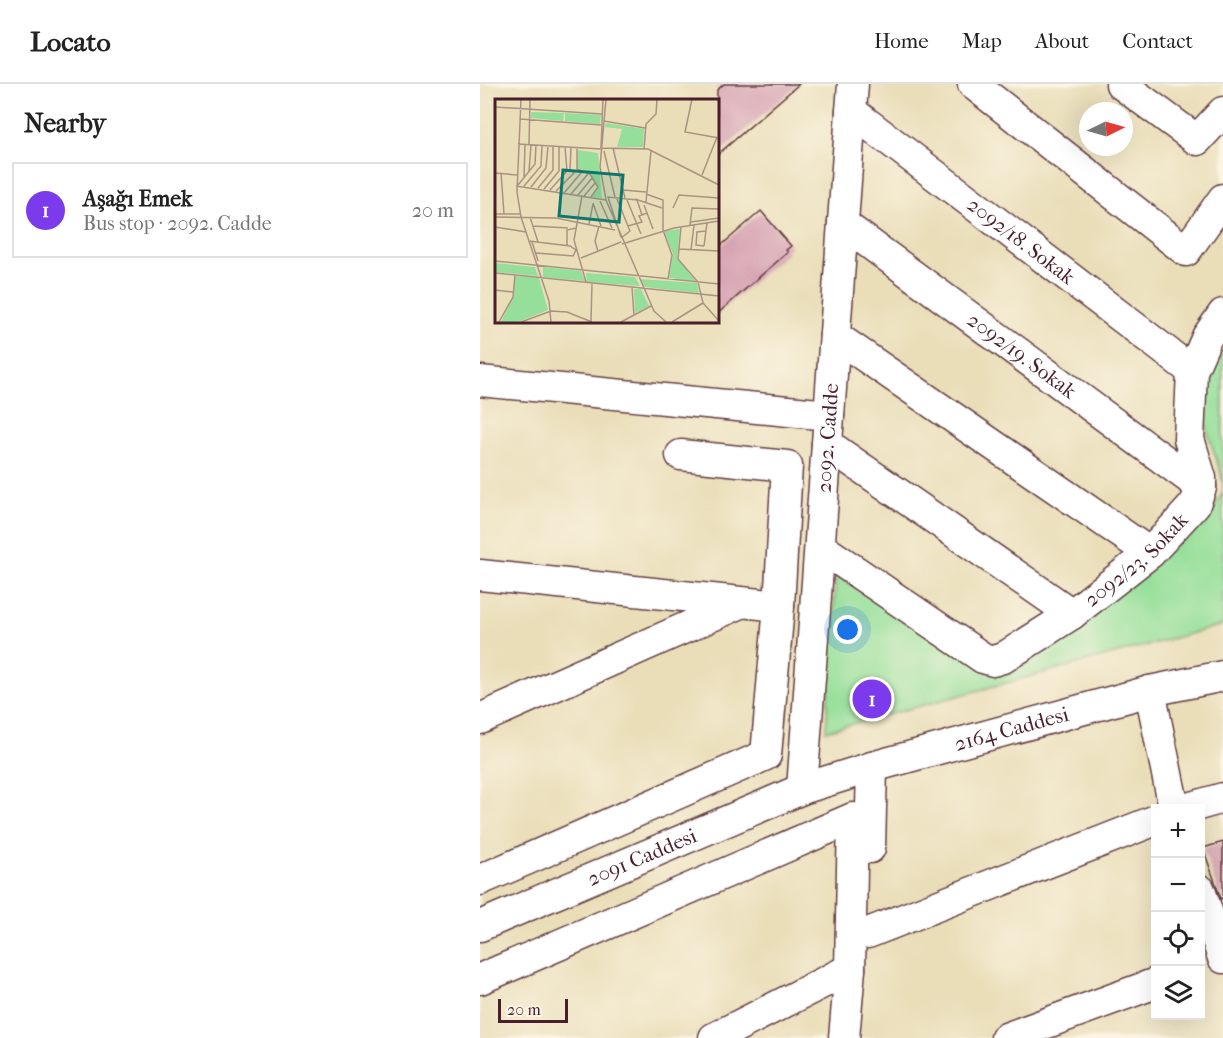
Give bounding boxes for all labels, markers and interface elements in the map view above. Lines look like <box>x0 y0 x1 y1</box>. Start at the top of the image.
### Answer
text: Locato <box>30 25 111 58</box>
text: Home <box>874 29 929 53</box>
text: Map <box>962 29 1002 53</box>
text: About <box>1035 29 1089 53</box>
text: Contact <box>1122 29 1193 53</box>
inset map <box>495 99 718 322</box>
north arrow <box>1079 102 1133 156</box>
text: Nearby <box>24 108 106 139</box>
text: Aşağı Emek <box>83 186 192 212</box>
street label: 2092/18. Sokak <box>963 192 1080 289</box>
text: 1 <box>42 199 49 222</box>
text: 20 m <box>412 199 454 222</box>
text: Bus stop · 2092. Cadde <box>83 212 272 235</box>
street label: 2092/19. Sokak <box>963 308 1081 403</box>
street label: 2092. Cadde <box>811 382 843 494</box>
street label: 2092/23. Sokak <box>1080 508 1193 612</box>
your location <box>833 615 862 644</box>
pin: 1 <box>852 676 892 722</box>
street label: 2164 Caddesi <box>952 702 1071 756</box>
map controls <box>1151 804 1205 1020</box>
button: + <box>1151 804 1205 858</box>
street label: 2091 Caddesi <box>584 823 700 891</box>
button: − <box>1151 858 1205 912</box>
button: locate <box>1151 912 1205 966</box>
button: layers <box>1151 966 1205 1020</box>
scale bar <box>498 996 568 1024</box>
text: 20 m <box>507 1000 541 1019</box>

